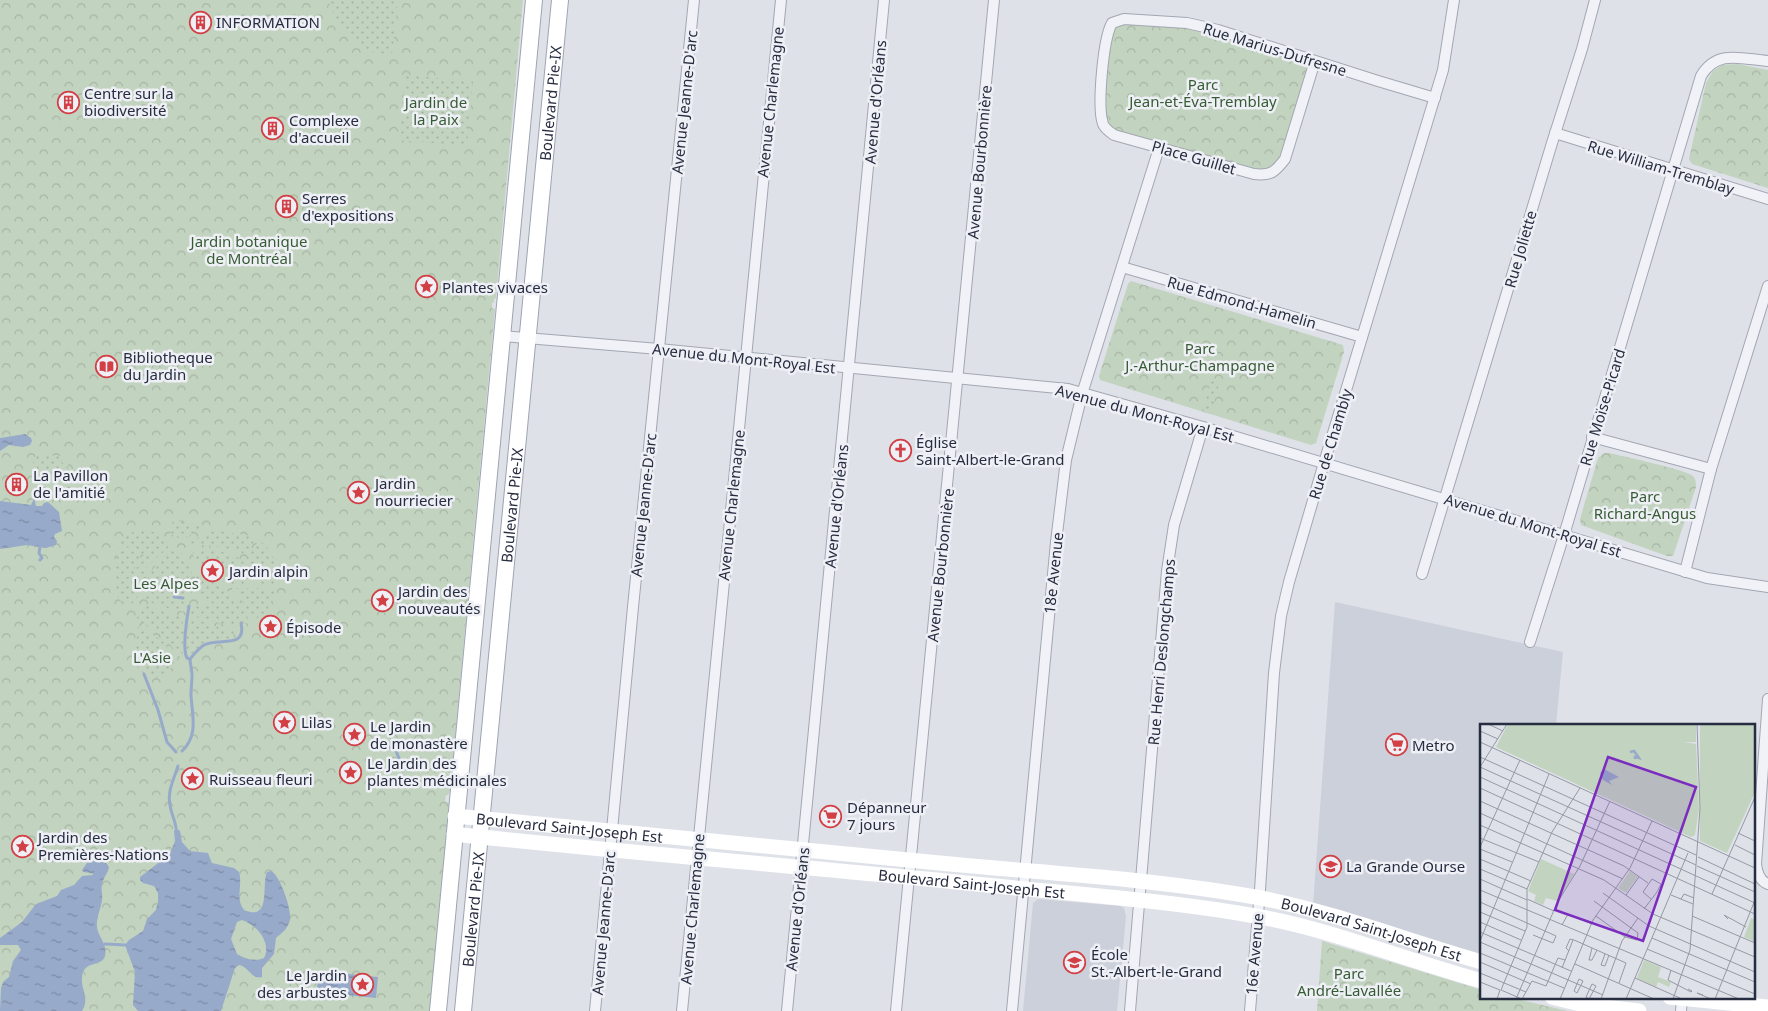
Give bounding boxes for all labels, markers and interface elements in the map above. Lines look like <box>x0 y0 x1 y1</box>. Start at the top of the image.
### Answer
building icon: INFORMATION <box>188 10 212 34</box>
place label: INFORMATION <box>216 12 320 32</box>
street label: Rue Marius-Dufresne <box>1201 18 1349 80</box>
street label: Avenue Charlemagne <box>752 26 788 178</box>
street label: Avenue Jeanne-D'arc <box>666 29 702 175</box>
street label: Avenue d'Orléans <box>860 39 890 165</box>
street label: Boulevard Pie-IX <box>535 45 566 162</box>
park label: Parc Jean-et-Éva-Tremblay <box>1127 74 1277 111</box>
place label: Centre sur la biodiversité <box>84 83 174 120</box>
street label: Avenue Bourbonnière <box>962 84 996 240</box>
building icon: Centre sur la biodiversité <box>56 90 80 114</box>
park label: Jardin de la Paix <box>403 92 467 129</box>
place label: Complexe d'accueil <box>289 110 359 147</box>
building icon: Complexe d'accueil <box>261 117 285 141</box>
street label: Place Guillet <box>1150 135 1239 179</box>
street label: Rue William-Tremblay <box>1585 135 1737 199</box>
place label: Serres d'expositions <box>302 188 394 225</box>
building icon: Serres d'expositions <box>274 195 298 219</box>
street label: Rue Joliette <box>1499 208 1541 290</box>
park label: Jardin botanique de Montréal <box>189 231 307 268</box>
street label: Rue Edmond-Hamelin <box>1165 271 1319 333</box>
place icon: Plantes vivaces <box>414 275 438 299</box>
place label: Plantes vivaces <box>442 277 548 297</box>
street label: Avenue du Mont-Royal Est <box>651 338 837 378</box>
park label: Parc J.-Arthur-Champagne <box>1123 338 1275 375</box>
street label: Rue Moïse-Picard <box>1575 346 1629 468</box>
place label: Bibliotheque du Jardin <box>123 347 213 384</box>
library icon: Bibliotheque du Jardin <box>95 354 119 378</box>
street label: Avenue du Mont-Royal Est <box>1054 380 1237 447</box>
street label: Rue de Chambly <box>1304 386 1356 502</box>
street label: Avenue Charlemagne <box>713 429 749 581</box>
street label: Avenue Jeanne-D'arc <box>625 432 661 578</box>
place label: Église Saint-Albert-le-Grand <box>916 432 1065 469</box>
church icon: Église Saint-Albert-le-Grand <box>888 439 912 463</box>
street label: Avenue d'Orléans <box>820 443 852 569</box>
street label: Boulevard Pie-IX <box>496 447 527 564</box>
place label: La Pavillon de l'amitié <box>33 465 108 502</box>
building icon: La Pavillon de l'amitié <box>5 472 29 496</box>
place label: Jardin nourriecier <box>373 473 453 510</box>
place icon: Jardin nourriecier <box>347 480 371 504</box>
park label: Parc Richard-Angus <box>1594 486 1696 523</box>
street label: Avenue Bourbonnière <box>922 487 958 643</box>
street label: Avenue du Mont-Royal Est <box>1442 489 1624 562</box>
street label: 18e Avenue <box>1039 531 1067 615</box>
street label: Rue Henri Deslongchamps <box>1143 558 1179 746</box>
place icon: Jardin alpin <box>201 559 225 583</box>
place label: Jardin alpin <box>227 561 308 581</box>
park label: Les Alpes <box>133 573 199 593</box>
place label: Jardin des nouveautés <box>396 581 480 618</box>
place icon: Jardin des nouveautés <box>370 588 394 612</box>
place icon: Épisode <box>258 615 282 639</box>
place label: Épisode <box>286 617 341 637</box>
park label: L'Asie <box>133 647 171 667</box>
place icon: Lilas <box>273 710 297 734</box>
place label: Lilas <box>301 712 332 732</box>
place label: Le Jardin de monastère <box>370 716 468 753</box>
place icon: Le Jardin de monastère <box>342 723 366 747</box>
inset map <box>1480 724 1756 998</box>
supermarket icon: Metro <box>1384 733 1408 757</box>
place label: Metro <box>1412 735 1454 755</box>
place label: Le Jardin des plantes médicinales <box>367 753 507 790</box>
place icon: Le Jardin des plantes médicinales <box>339 760 363 784</box>
place icon: Ruisseau fleuri <box>181 767 205 791</box>
place label: Ruisseau fleuri <box>209 769 313 789</box>
place label: Dépanneur 7 jours <box>847 797 927 834</box>
supermarket icon: Dépanneur 7 jours <box>819 804 843 828</box>
street label: Boulevard Saint-Joseph Est <box>475 808 664 847</box>
place label: Jardin des Premières-Nations <box>36 827 169 864</box>
street label: Avenue Charlemagne <box>675 833 709 985</box>
place icon: Jardin des Premières-Nations <box>10 834 34 858</box>
street label: Avenue d'Orléans <box>781 846 813 972</box>
street label: Avenue Jeanne-D'arc <box>587 850 619 996</box>
street label: Boulevard Pie-IX <box>457 851 488 968</box>
school or university icon: La Grande Ourse <box>1318 854 1342 878</box>
place label: La Grande Ourse <box>1346 856 1465 876</box>
street label: Boulevard Saint-Joseph Est <box>877 864 1066 903</box>
street label: Boulevard Saint-Joseph Est <box>1279 893 1465 966</box>
street label: 16e Avenue <box>1240 912 1268 996</box>
place label: École St.-Albert-le-Grand <box>1091 944 1222 981</box>
school or university icon: École St.-Albert-le-Grand <box>1063 951 1087 975</box>
park label: Parc André-Lavallée <box>1297 963 1401 1000</box>
place label: Le Jardin des arbustes <box>257 965 347 1002</box>
place icon: Le Jardin des arbustes <box>351 972 375 996</box>

